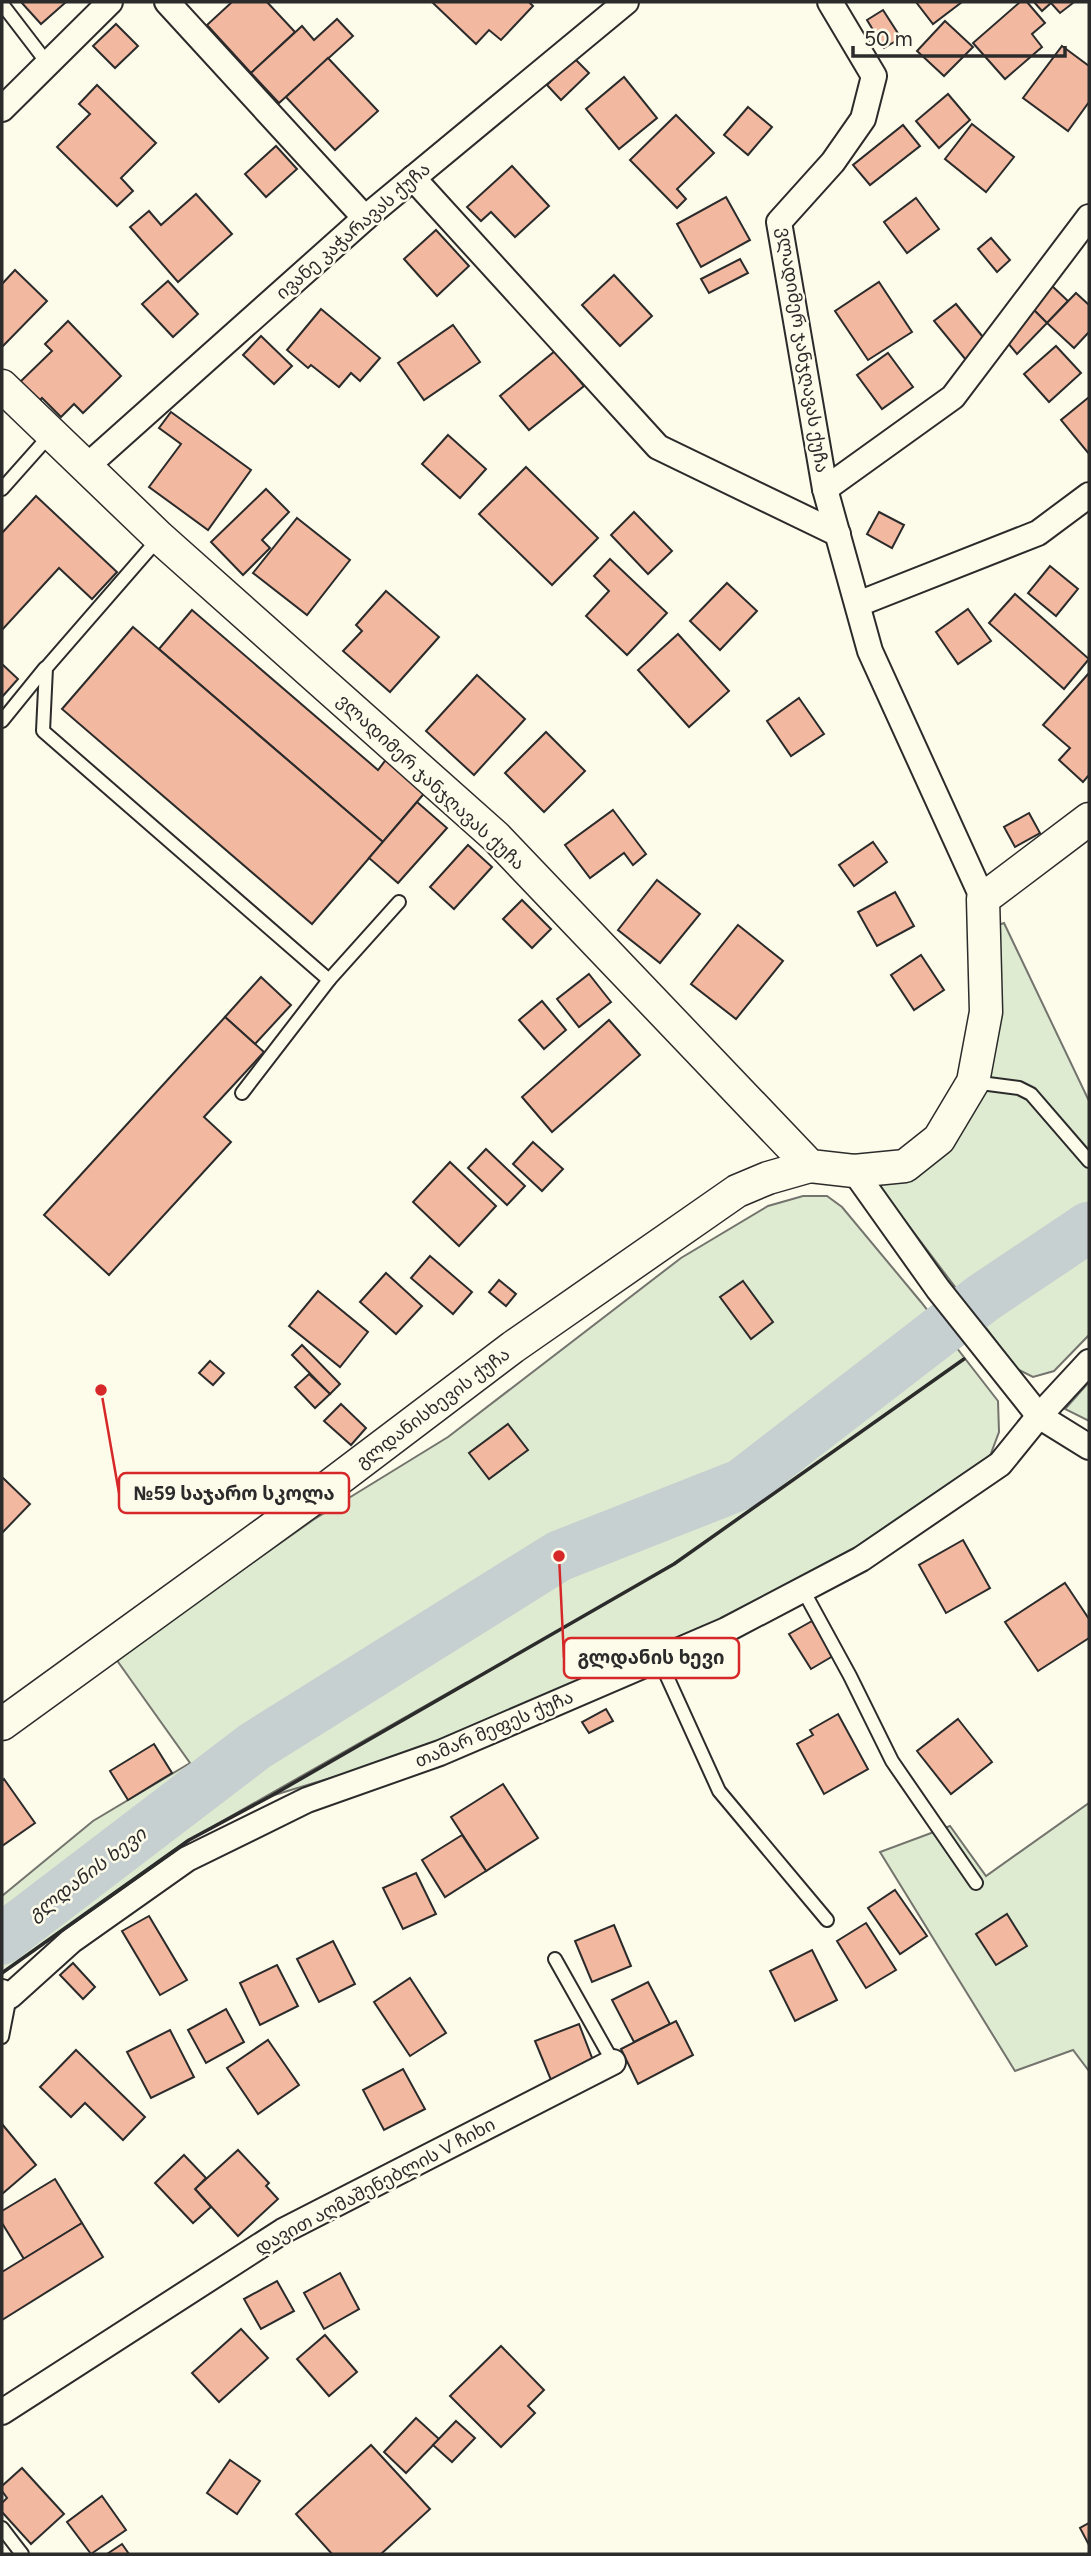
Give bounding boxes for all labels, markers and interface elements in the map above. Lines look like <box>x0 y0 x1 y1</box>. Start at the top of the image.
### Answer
scale bar <box>853 14 1065 58</box>
text: 50 m <box>864 26 913 51</box>
street label: ივანე კაჭარავას ქუჩა <box>271 158 435 304</box>
street label: ვლადიმერ ჯანჯღავას ქუჩა <box>773 226 833 474</box>
street label: ვლადიმერ ჯანჯღავას ქუჩა <box>333 689 529 875</box>
street label: გლდანისხევის ქუჩა <box>352 1343 514 1473</box>
callout: №59 საჯარო სკოლა <box>119 1473 349 1513</box>
text: №59 საჯარო სკოლა <box>133 1482 335 1505</box>
callout: გლდანის ხევი <box>564 1638 739 1678</box>
text: გლდანის ხევი <box>577 1646 725 1670</box>
street label: თამარ მეფეს ქუჩა <box>412 1686 576 1772</box>
water label: გლდანის ხევი <box>24 1822 151 1926</box>
street label: დავით აღმაშენებლის V ჩიხი <box>251 2113 499 2259</box>

